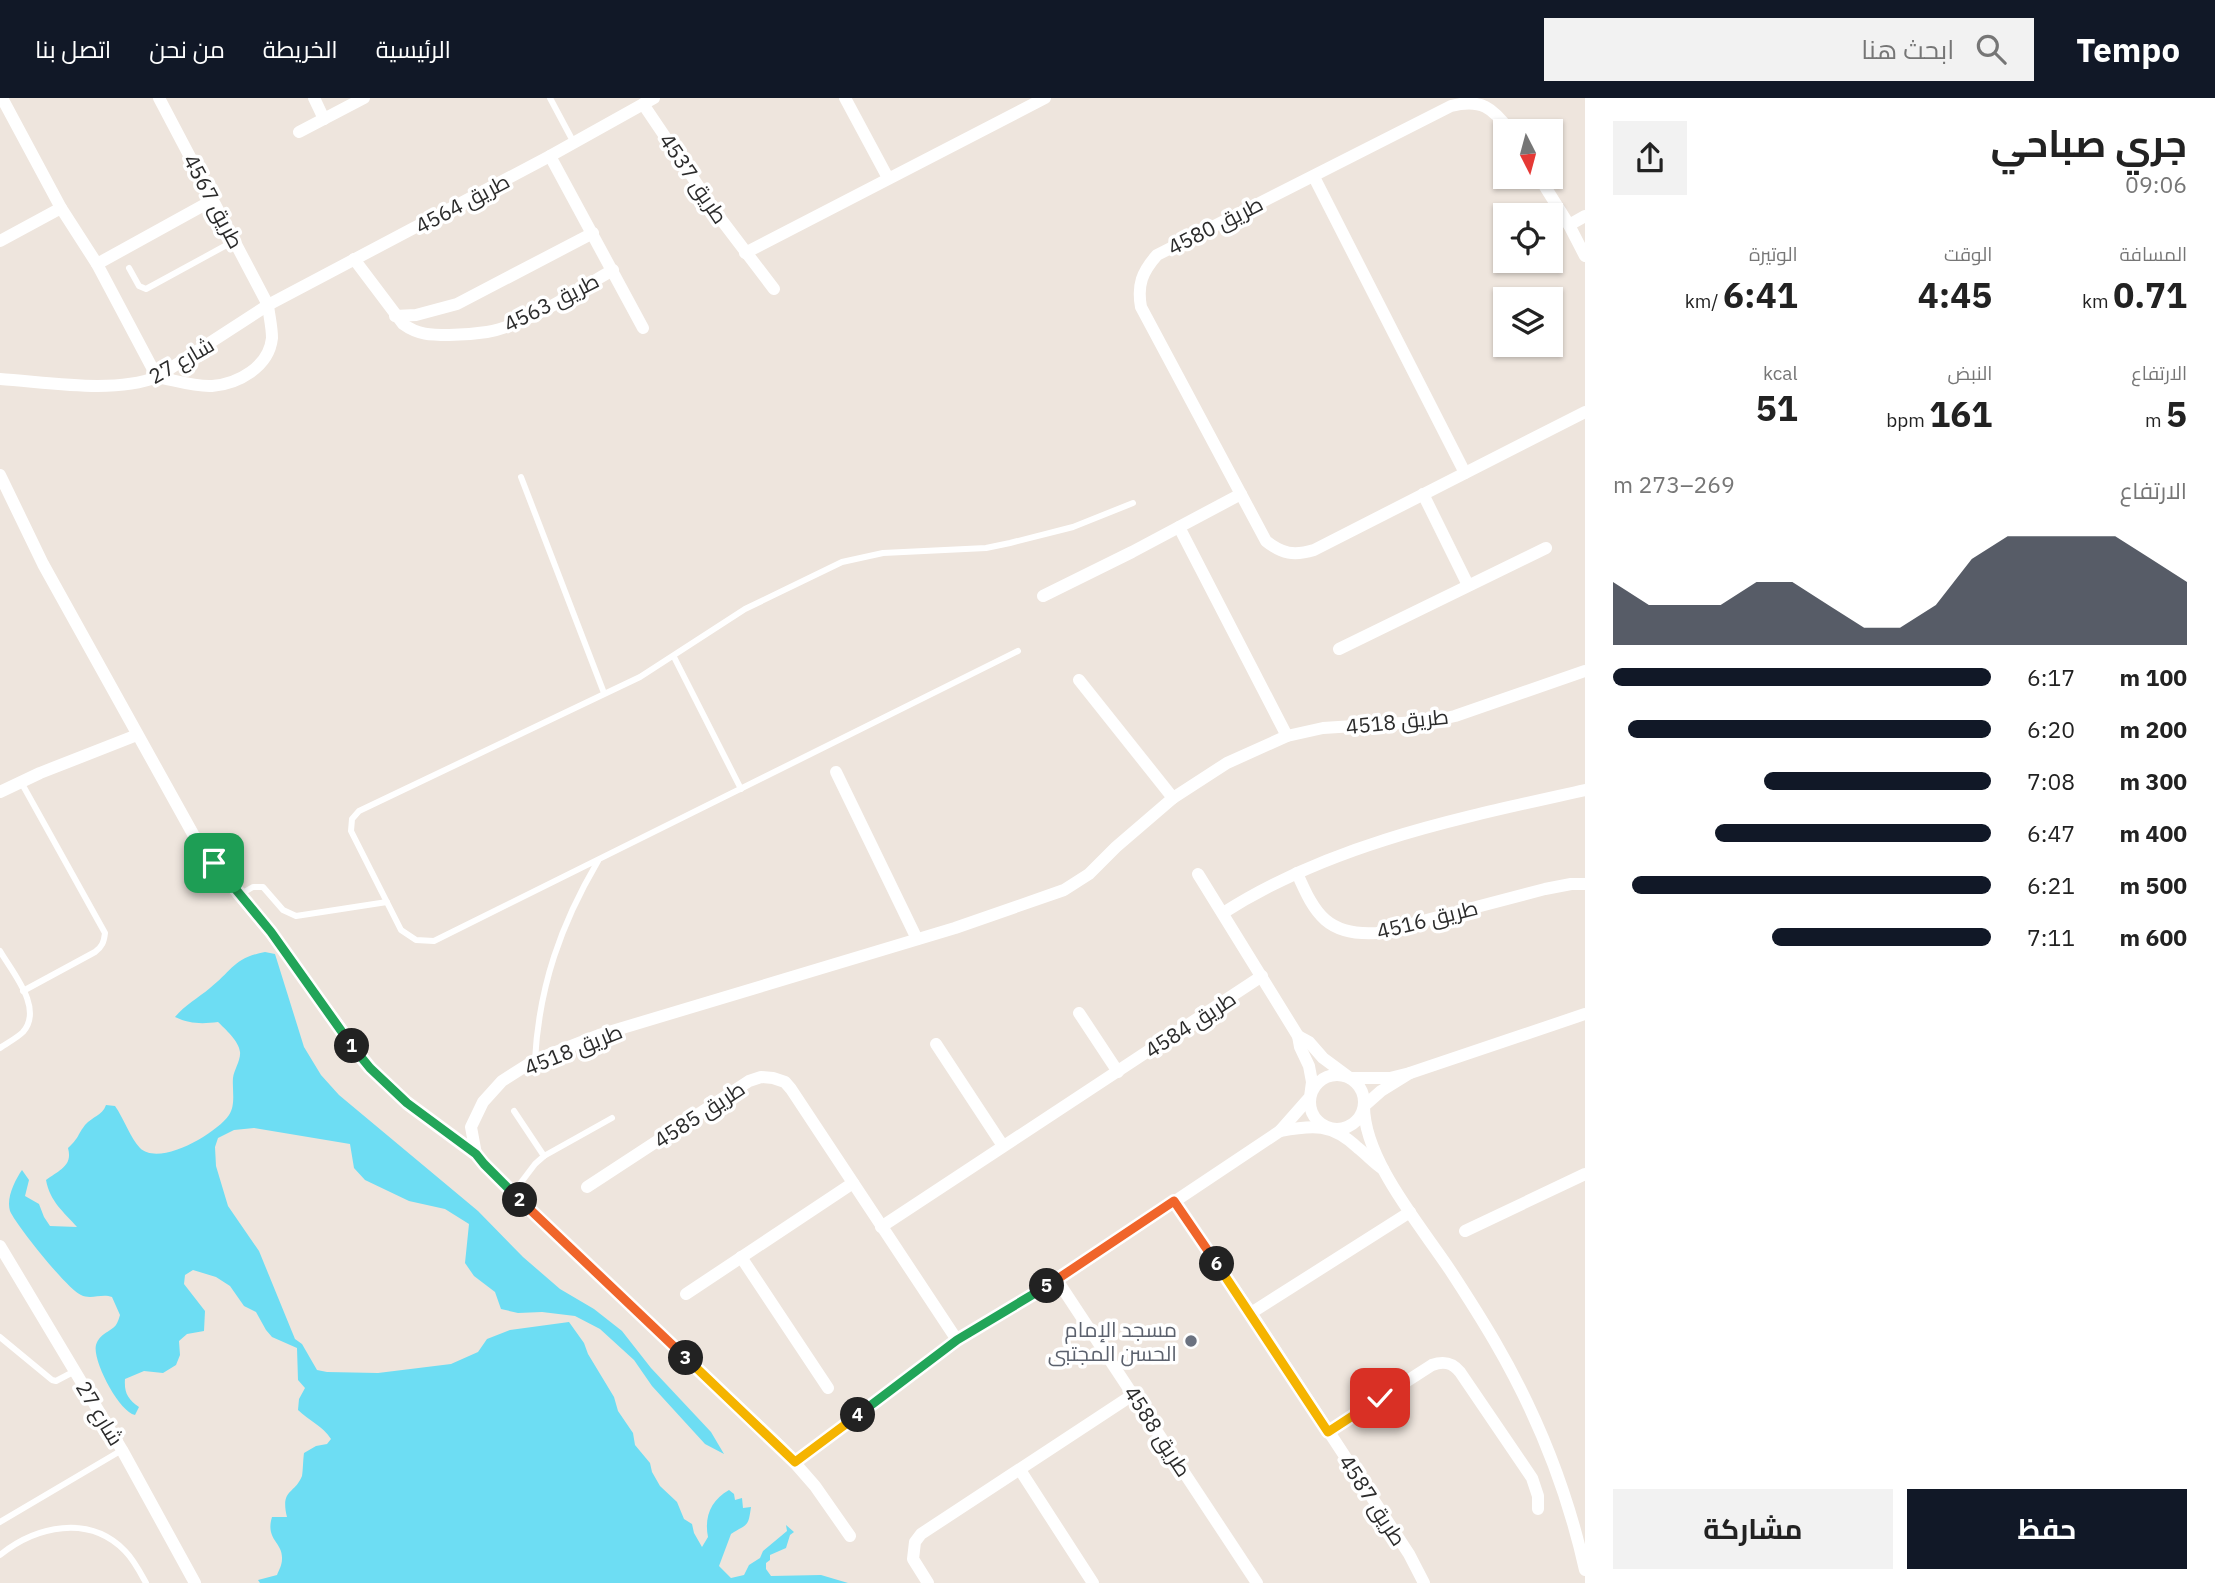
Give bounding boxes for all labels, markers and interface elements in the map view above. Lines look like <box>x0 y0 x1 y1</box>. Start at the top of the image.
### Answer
search box <box>1544 18 2034 81</box>
text: Tempo <box>2076 28 2180 71</box>
icon: search <box>1972 30 2010 68</box>
text: ابحث هنا <box>1861 32 1954 66</box>
text: اتصل بنا <box>35 33 111 65</box>
text: من نحن <box>149 33 225 65</box>
text: الخريطة <box>263 33 338 65</box>
text: الرئيسية <box>376 33 451 65</box>
text: جري صباحي <box>1991 118 2187 167</box>
north arrow <box>1493 119 1563 189</box>
map controls <box>1493 119 1563 357</box>
button: share <box>1613 121 1687 195</box>
street label: طريق 4537 <box>653 127 735 229</box>
street label: طريق 4567 <box>177 149 251 253</box>
street label: طريق 4564 <box>410 166 514 240</box>
text: 09:06 <box>2125 169 2187 199</box>
street label: طريق 4580 <box>1163 189 1267 261</box>
button: locate <box>1493 203 1563 273</box>
text: الوتيرة <box>1749 242 1798 266</box>
text: الوقت <box>1944 242 1992 266</box>
text: المسافة <box>2119 242 2187 266</box>
street label: طريق 4563 <box>499 266 603 338</box>
text: 6:41 <box>1723 272 1798 318</box>
text: 4:45 <box>1918 272 1992 318</box>
text: 0.71 <box>2113 272 2187 318</box>
button: layers <box>1493 287 1563 357</box>
text: /km <box>1685 289 1723 313</box>
text: km <box>2082 289 2113 313</box>
street label: شارع 27 <box>143 330 219 391</box>
text: kcal <box>1763 361 1798 385</box>
text: النبض <box>1948 361 1992 385</box>
text: الارتفاع <box>2131 361 2187 385</box>
text: 51 <box>1756 385 1798 431</box>
text: 161 <box>1929 391 1992 437</box>
text: 5 <box>2166 391 2187 437</box>
text: bpm <box>1886 408 1929 432</box>
text: m <box>2145 408 2166 432</box>
text: 269–273 m <box>1613 469 1735 499</box>
text: الارتفاع <box>2120 475 2187 505</box>
text: 6:17 <box>2027 662 2075 692</box>
text: 100 m <box>2120 662 2187 692</box>
street label: طريق 4518 <box>1344 702 1450 740</box>
text: 6:20 <box>2027 714 2075 744</box>
text: 200 m <box>2120 714 2187 744</box>
text: 7:08 <box>2027 766 2075 796</box>
text: 300 m <box>2120 766 2187 796</box>
text: 6:47 <box>2027 818 2075 848</box>
text: 400 m <box>2120 818 2187 848</box>
pin <box>184 833 244 893</box>
icon: arrive <box>195 844 233 882</box>
text: 6:21 <box>2027 870 2075 900</box>
text: 500 m <box>2120 870 2187 900</box>
street label: طريق 4516 <box>1373 893 1481 945</box>
text: 7:11 <box>2027 922 2075 952</box>
text: 600 m <box>2120 922 2187 952</box>
street label: طريق 4584 <box>1139 984 1241 1064</box>
street label: طريق 4518 <box>520 1017 626 1081</box>
pin: 1 <box>334 1028 370 1063</box>
text: 1 <box>346 1033 357 1057</box>
street label: طريق 4585 <box>648 1074 750 1154</box>
pin: 2 <box>503 1182 538 1218</box>
text: 2 <box>514 1187 525 1211</box>
pin: 6 <box>1200 1246 1234 1282</box>
text: 6 <box>1211 1251 1222 1275</box>
pin: 5 <box>1030 1268 1064 1304</box>
text: 5 <box>1041 1273 1052 1297</box>
place label: مسجد الإمام الحسن المجتبى <box>1048 1315 1177 1367</box>
marker: مسجد الإمام الحسن المجتبى <box>1183 1333 1199 1349</box>
pin: 3 <box>668 1340 704 1376</box>
text: 3 <box>680 1345 691 1369</box>
pin <box>1350 1368 1410 1428</box>
street label: شارع 27 <box>69 1375 130 1451</box>
icon: check <box>1361 1379 1399 1417</box>
street label: طريق 4588 <box>1118 1380 1198 1482</box>
pin: 4 <box>840 1398 876 1432</box>
text: 4 <box>852 1402 863 1426</box>
street label: طريق 4587 <box>1333 1449 1413 1551</box>
button: مشاركة <box>1613 1489 1893 1569</box>
button: حفظ <box>1907 1489 2187 1569</box>

